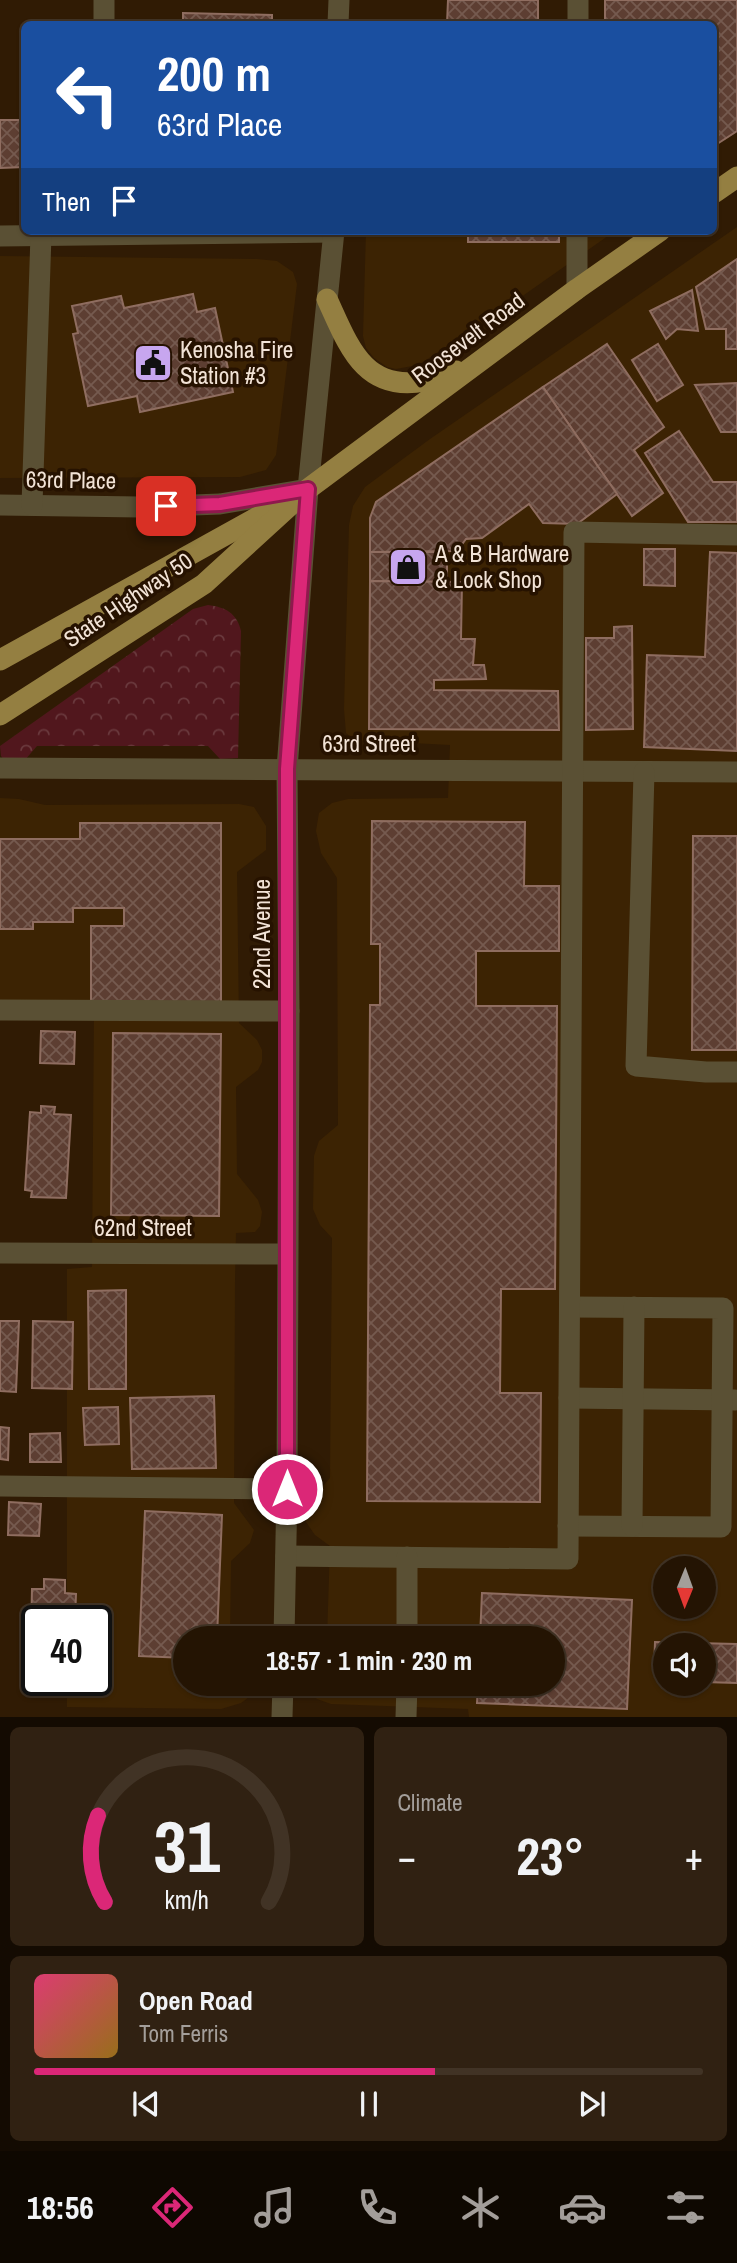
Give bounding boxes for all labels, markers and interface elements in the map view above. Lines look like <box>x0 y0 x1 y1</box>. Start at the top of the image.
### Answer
text: 200 m <box>157 40 271 106</box>
icon: left <box>42 49 133 140</box>
text: 63rd Place <box>157 103 282 146</box>
icon: arrive <box>105 182 143 220</box>
text: Then <box>42 184 91 219</box>
street label: Roosevelt Road <box>405 285 531 390</box>
place label: Kenosha Fire Station #3 <box>180 334 293 391</box>
public building icon: Kenosha Fire Station #3 <box>132 342 174 384</box>
street label: 63rd Place <box>26 463 116 496</box>
pin <box>136 476 196 536</box>
icon: arrive <box>147 487 185 525</box>
place label: A & B Hardware & Lock Shop <box>434 538 569 595</box>
street label: State Highway 50 <box>57 545 198 654</box>
shop icon: A & B Hardware & Lock Shop <box>387 546 429 588</box>
street label: 63rd Street <box>322 728 416 759</box>
street label: 22nd Avenue <box>246 879 277 989</box>
street label: 62nd Street <box>94 1212 192 1243</box>
position arrow <box>250 1452 324 1526</box>
north arrow <box>653 1556 716 1619</box>
map controls <box>653 1556 716 1696</box>
speed limit sign: 40 <box>21 1605 112 1696</box>
button: sound <box>653 1633 716 1696</box>
text: 18:57 · 1 min · 230 m <box>266 1643 472 1678</box>
text: Climate <box>398 1787 462 1818</box>
text: 31 <box>154 1798 221 1896</box>
text: 23° <box>516 1821 584 1891</box>
text: − <box>398 1831 416 1882</box>
text: + <box>685 1831 703 1882</box>
text: km/h <box>165 1883 209 1917</box>
text: Open Road <box>139 1983 253 2018</box>
text: Tom Ferris <box>139 2018 228 2049</box>
icon: previous <box>127 2085 165 2123</box>
icon: pause <box>350 2085 388 2123</box>
icon: next <box>573 2085 611 2123</box>
icon: directions <box>148 2183 197 2232</box>
icon: music <box>250 2183 299 2232</box>
icon: phone <box>353 2183 402 2232</box>
icon: climate <box>456 2183 505 2232</box>
icon: car <box>558 2183 607 2232</box>
icon: filters <box>661 2183 710 2232</box>
text: 18:56 <box>27 2186 94 2229</box>

